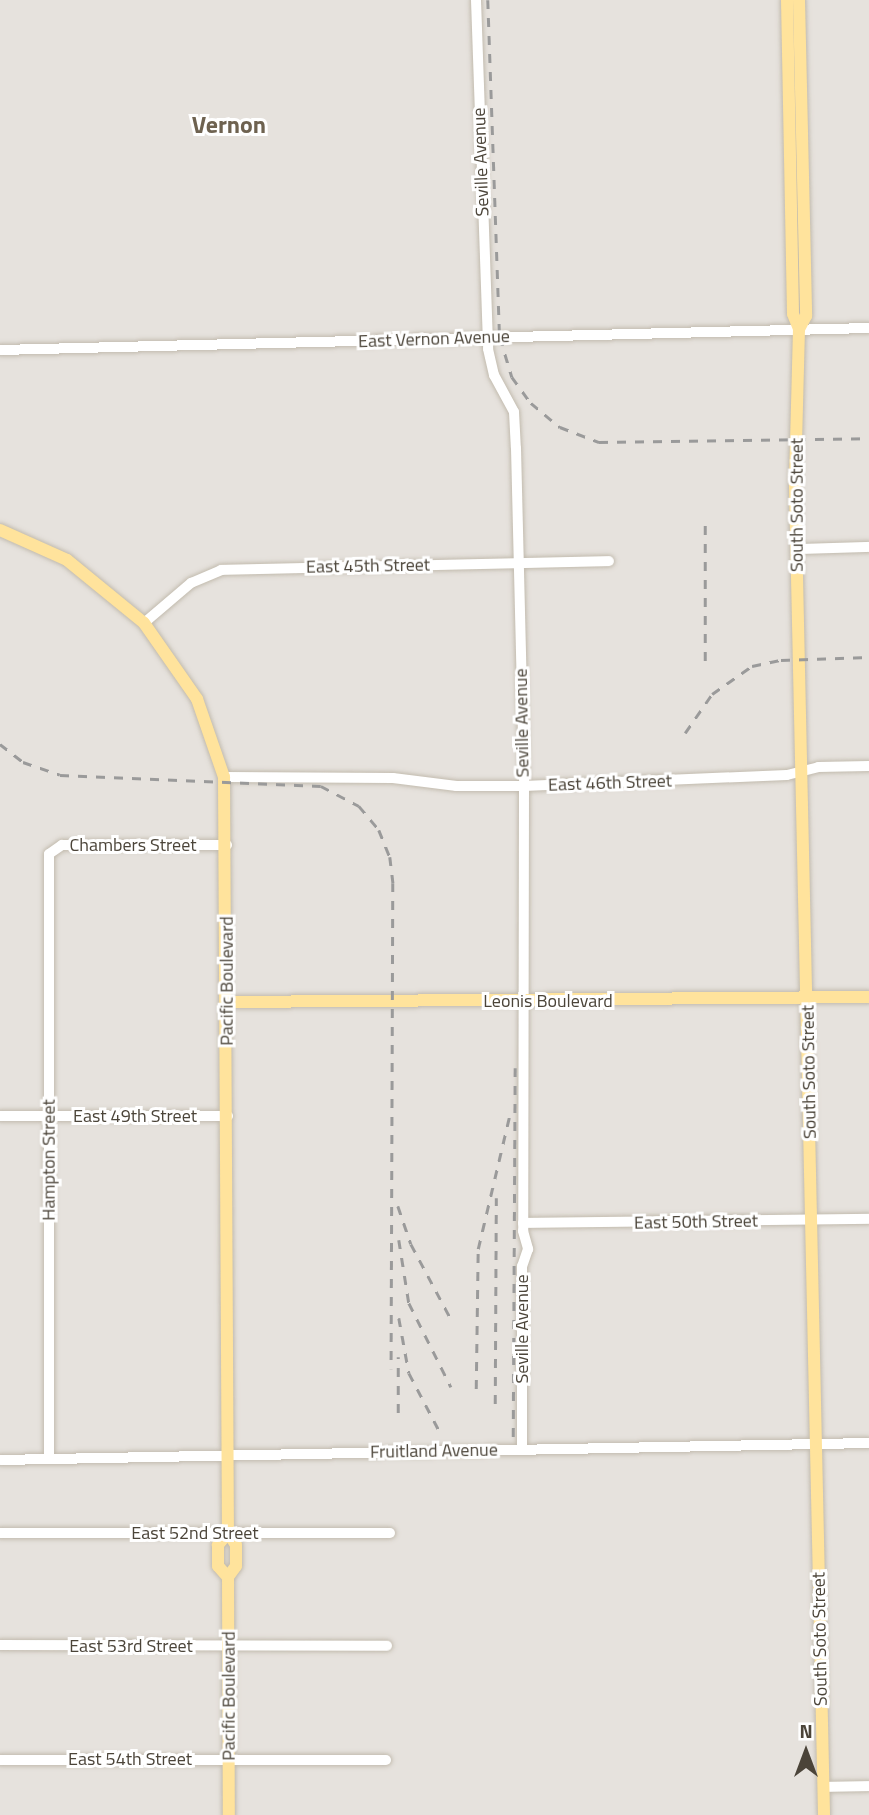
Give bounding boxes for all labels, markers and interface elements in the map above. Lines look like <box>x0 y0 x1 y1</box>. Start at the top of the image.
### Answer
street label: Seville Avenue <box>468 107 494 217</box>
district label: Vernon <box>192 111 266 139</box>
street label: East Vernon Avenue <box>358 326 510 352</box>
street label: South Soto Street <box>786 438 808 572</box>
street label: East 45th Street <box>306 554 430 578</box>
street label: Seville Avenue <box>510 668 534 778</box>
street label: East 46th Street <box>548 770 672 796</box>
street label: Chambers Street <box>69 834 197 856</box>
street label: Pacific Boulevard <box>216 916 238 1046</box>
street label: Leonis Boulevard <box>483 990 613 1012</box>
street label: South Soto Street <box>797 1005 821 1139</box>
street label: Hampton Street <box>38 1099 60 1221</box>
street label: East 49th Street <box>73 1105 197 1127</box>
street label: East 50th Street <box>634 1210 758 1234</box>
street label: Seville Avenue <box>511 1275 533 1383</box>
street label: Fruitland Avenue <box>370 1439 498 1463</box>
street label: East 52nd Street <box>131 1522 259 1544</box>
street label: South Soto Street <box>808 1572 832 1706</box>
street label: Pacific Boulevard <box>218 1631 240 1761</box>
street label: East 53rd Street <box>69 1635 193 1657</box>
text: N <box>799 1716 813 1745</box>
north arrow <box>771 1717 841 1787</box>
street label: East 54th Street <box>68 1748 192 1770</box>

